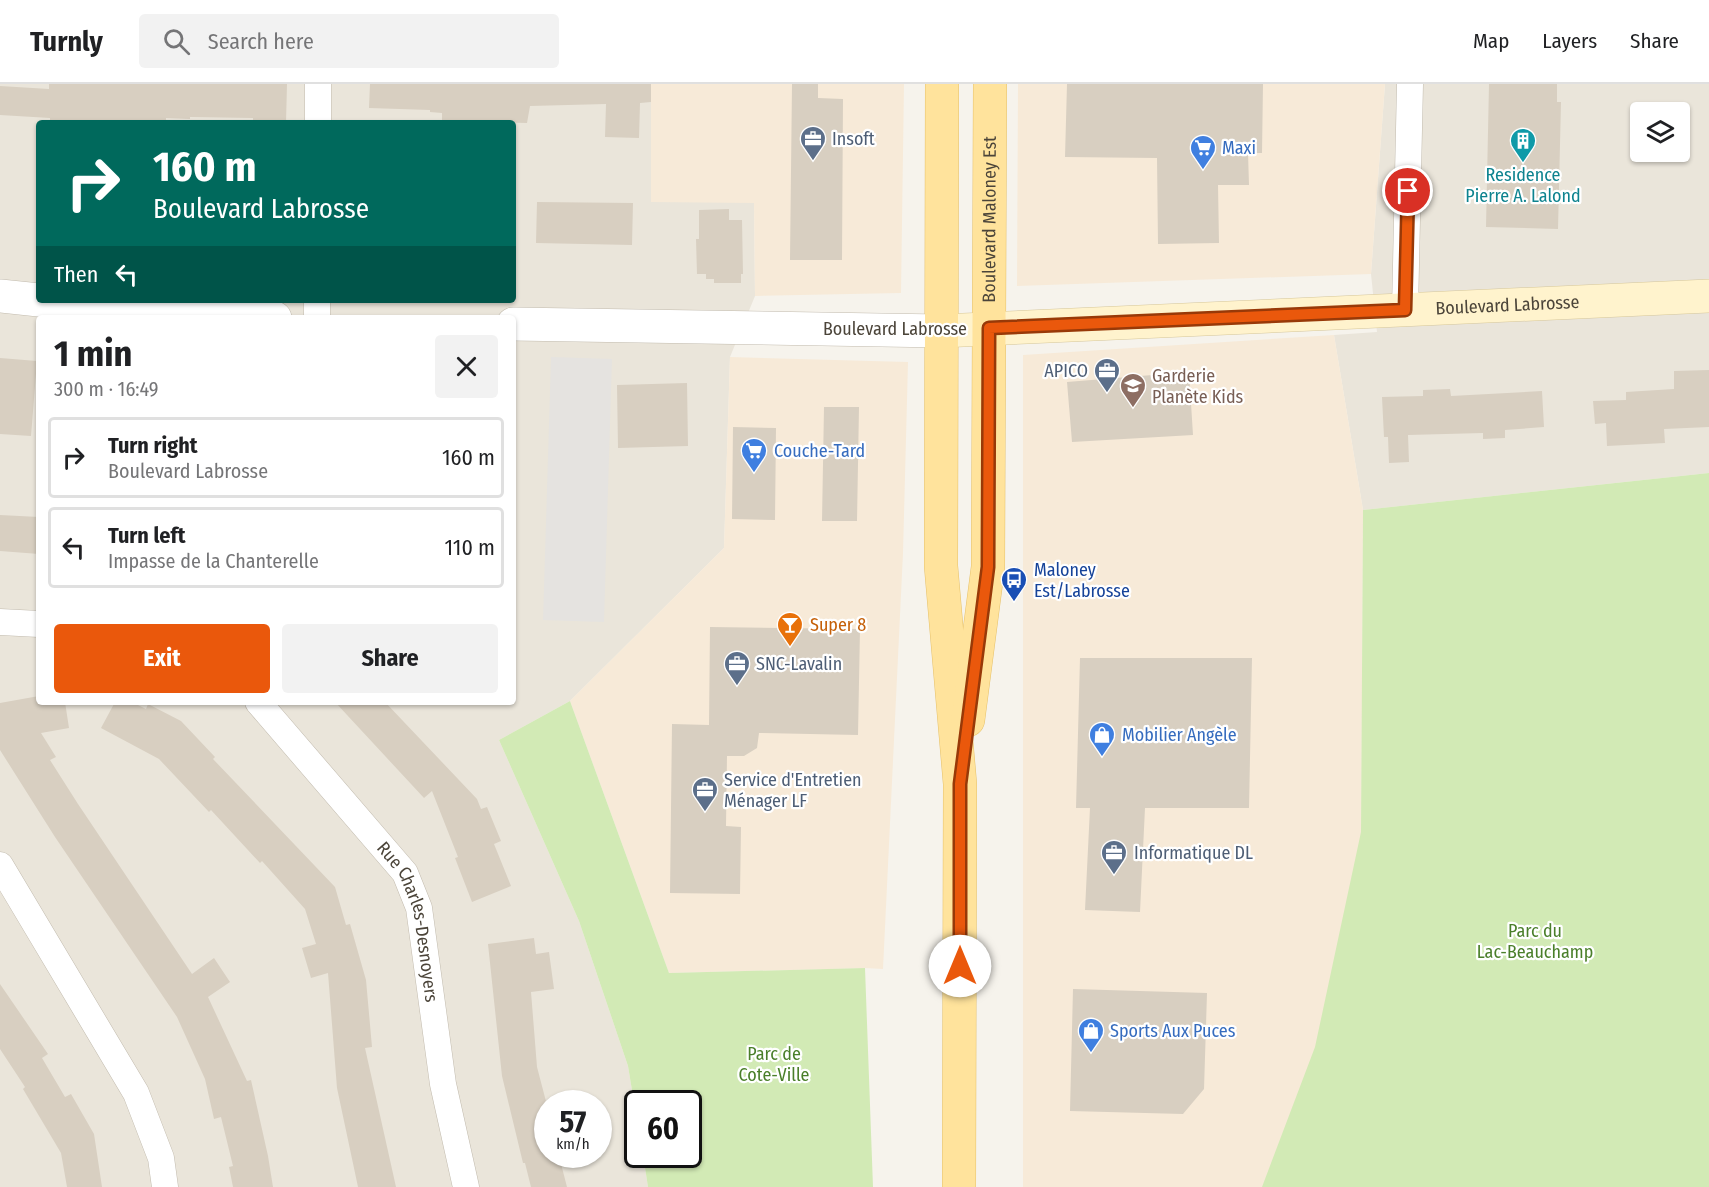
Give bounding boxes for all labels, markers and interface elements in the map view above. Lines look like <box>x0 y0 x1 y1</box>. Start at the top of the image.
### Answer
search box <box>139 14 559 68</box>
text: Turnly <box>30 25 103 58</box>
icon: search <box>160 25 193 58</box>
text: Search here <box>208 28 314 55</box>
text: Map <box>1473 28 1509 54</box>
text: Layers <box>1542 28 1597 54</box>
text: Share <box>1630 28 1679 54</box>
map controls <box>1630 102 1690 162</box>
button: layers <box>1630 102 1690 162</box>
office icon: Insoft <box>798 124 828 162</box>
building icon: Residence Pierre A. Lalond <box>1508 126 1538 164</box>
place label: Insoft <box>832 128 875 150</box>
supermarket icon: Maxi <box>1188 133 1218 171</box>
street label: Boulevard Maloney Est <box>978 136 1001 303</box>
place label: Maxi <box>1222 137 1256 159</box>
text: 160 m <box>153 142 256 192</box>
icon: right <box>54 144 132 222</box>
place label: Residence Pierre A. Lalond <box>1465 164 1581 207</box>
pin <box>1382 165 1433 216</box>
icon: arrive <box>1391 174 1424 207</box>
text: Boulevard Labrosse <box>153 193 369 225</box>
icon: left <box>110 258 143 291</box>
text: Then <box>54 261 98 288</box>
street label: Boulevard Labrosse <box>1435 291 1580 319</box>
street label: Boulevard Labrosse <box>823 318 967 340</box>
text: 1 min <box>54 332 132 376</box>
button: close <box>435 335 498 398</box>
office icon: APICO <box>1092 356 1122 394</box>
place label: APICO <box>1044 360 1088 382</box>
place label: Garderie Planète Kids <box>1152 365 1244 408</box>
school or university icon: Garderie Planète Kids <box>1118 371 1148 409</box>
text: 300 m · 16:49 <box>54 377 158 401</box>
text: Turn right <box>108 432 197 459</box>
supermarket icon: Couche-Tard <box>739 436 769 474</box>
place label: Couche-Tard <box>774 440 865 462</box>
icon: right <box>57 441 90 474</box>
text: 160 m <box>442 444 495 471</box>
text: Boulevard Labrosse <box>108 459 268 483</box>
text: Turn left <box>108 522 186 549</box>
icon: left <box>57 531 90 564</box>
text: 110 m <box>445 534 495 561</box>
text: Impasse de la Chanterelle <box>108 549 319 573</box>
place label: Maloney Est/Labrosse <box>1034 559 1130 602</box>
bus stop icon: Maloney Est/Labrosse <box>999 565 1029 603</box>
bar icon: Super 8 <box>775 610 805 648</box>
place label: Super 8 <box>810 614 866 636</box>
button: Exit <box>54 624 270 693</box>
button: Share <box>282 624 498 693</box>
office icon: SNC-Lavalin <box>722 649 752 687</box>
place label: SNC-Lavalin <box>756 653 842 675</box>
shop icon: Mobilier Angèle <box>1087 720 1117 758</box>
place label: Mobilier Angèle <box>1122 724 1237 746</box>
place label: Service d'Entretien Ménager LF <box>724 769 862 812</box>
office icon: Service d'Entretien Ménager LF <box>690 775 720 813</box>
street label: Rue Charles-Desnoyers <box>372 837 443 1004</box>
office icon: Informatique DL <box>1099 838 1129 876</box>
place label: Informatique DL <box>1134 842 1253 864</box>
park label: Parc du Lac-Beauchamp <box>1477 920 1593 963</box>
position arrow <box>928 934 992 998</box>
shop icon: Sports Aux Puces <box>1076 1016 1106 1054</box>
place label: Sports Aux Puces <box>1110 1020 1236 1042</box>
park label: Parc de Cote-Ville <box>739 1043 810 1086</box>
speed limit sign: 60 <box>624 1090 702 1168</box>
text: 57 <box>560 1104 586 1140</box>
text: km/h <box>556 1135 590 1153</box>

